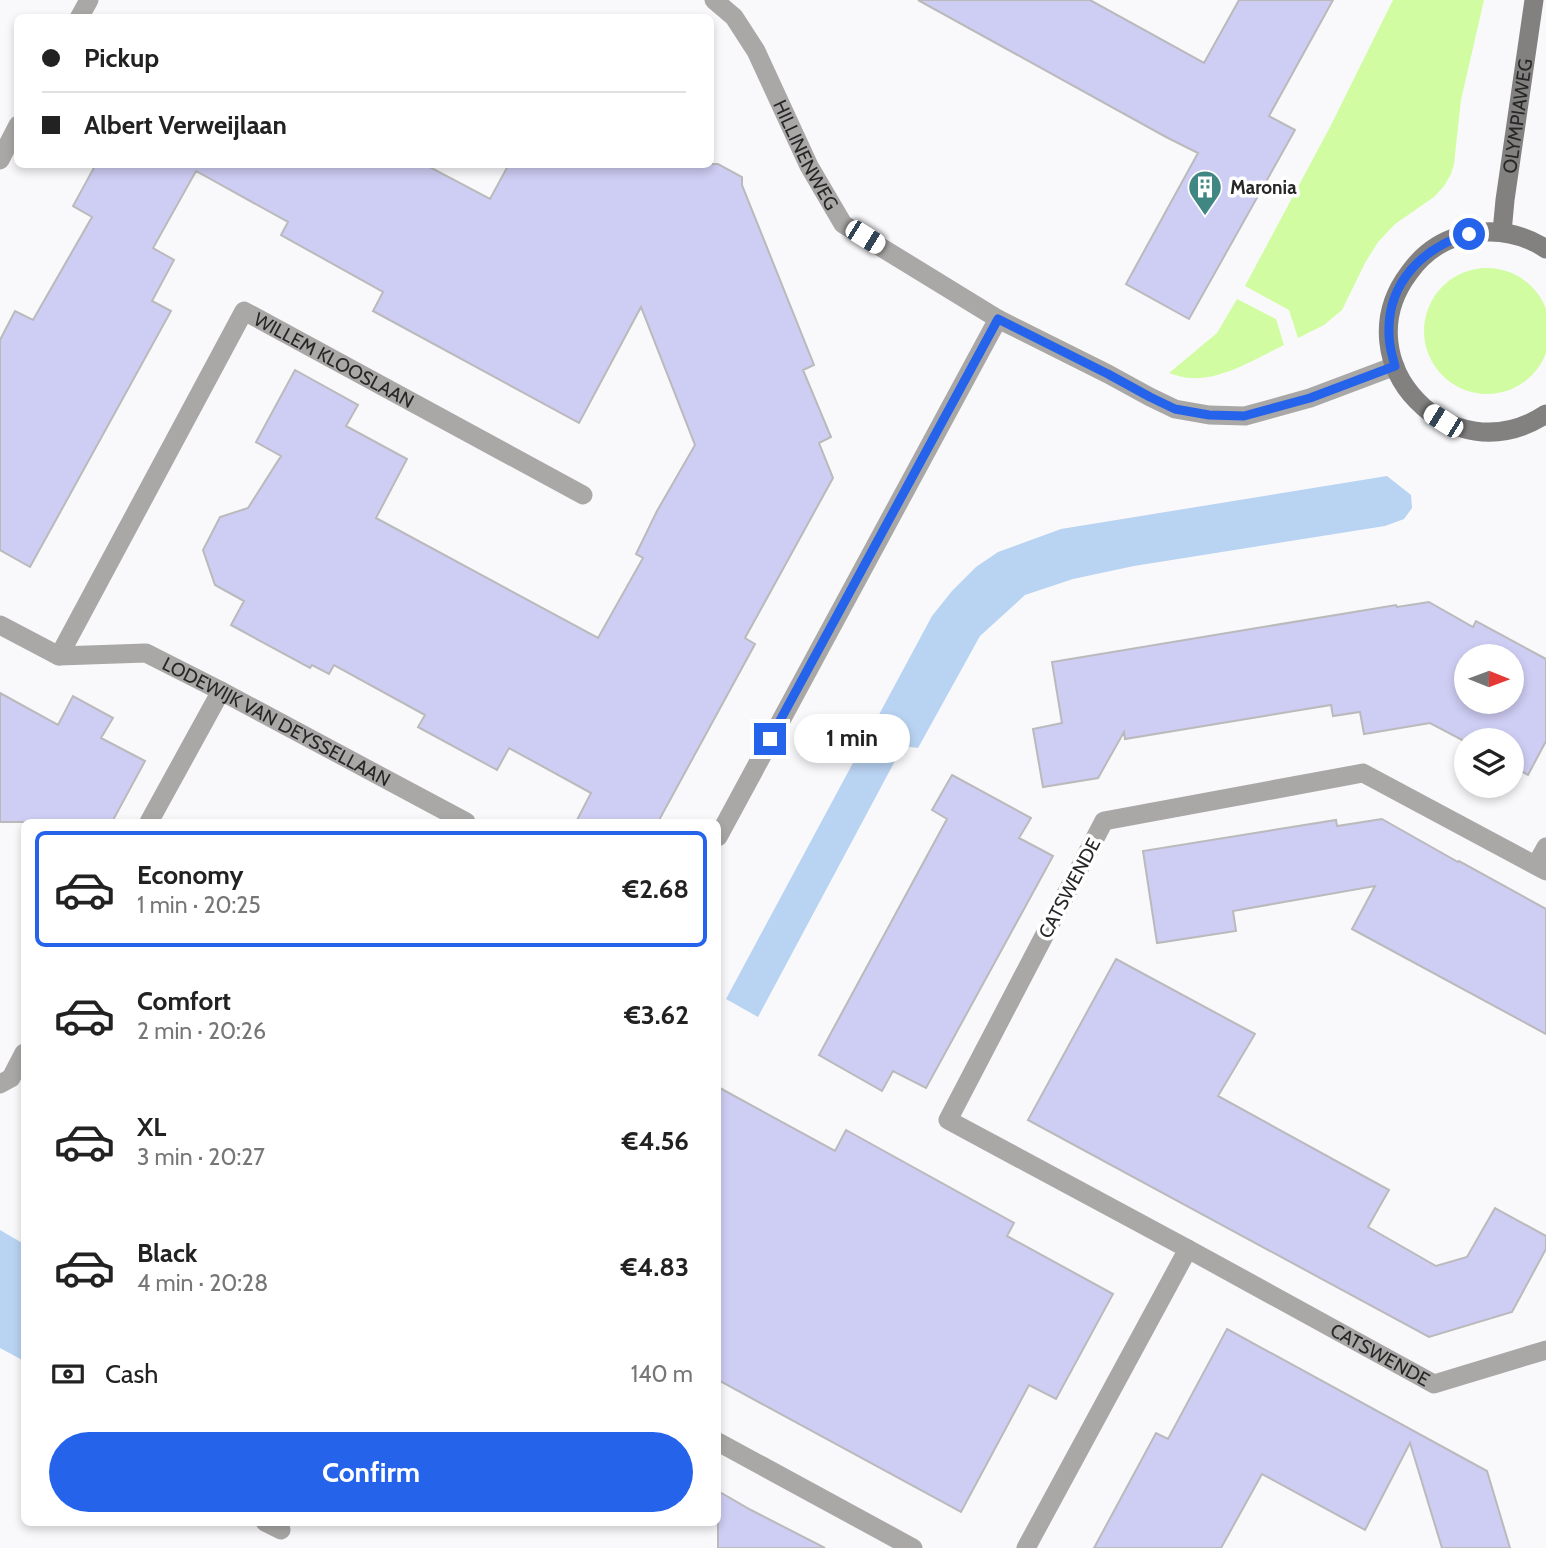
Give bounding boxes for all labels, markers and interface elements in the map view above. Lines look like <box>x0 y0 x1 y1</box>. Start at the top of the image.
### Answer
text: Pickup <box>84 42 159 74</box>
street label: OLYMPIAWEG <box>1498 57 1537 175</box>
street label: HILLINENWEG <box>768 96 843 214</box>
text: Albert Verweijlaan <box>84 109 287 141</box>
building icon: Maronia <box>1186 168 1224 217</box>
place label: Maronia <box>1230 176 1297 199</box>
car <box>842 217 889 257</box>
route start <box>1453 218 1485 250</box>
street label: WILLEM KLOOSLAAN <box>250 308 418 413</box>
car <box>1420 401 1467 441</box>
north arrow <box>1454 644 1524 714</box>
map controls <box>1454 644 1524 798</box>
street label: LODEWIJK VAN DEYSSELLAAN <box>158 652 394 791</box>
callout: 1 min <box>794 714 910 764</box>
route end <box>754 723 786 755</box>
text: 1 min <box>826 724 878 752</box>
button: layers <box>1454 728 1524 798</box>
street label: CATSWENDE <box>1034 834 1105 942</box>
icon: car <box>53 858 116 921</box>
text: Economy <box>137 859 243 891</box>
text: €2.68 <box>622 873 689 905</box>
text: 1 min · 20:25 <box>137 891 261 919</box>
icon: car <box>53 984 116 1047</box>
text: Comfort <box>137 985 231 1017</box>
text: €3.62 <box>624 999 689 1031</box>
text: 2 min · 20:26 <box>137 1017 266 1045</box>
icon: car <box>53 1110 116 1173</box>
text: XL <box>137 1111 166 1143</box>
text: €4.56 <box>622 1125 689 1157</box>
text: 3 min · 20:27 <box>137 1143 265 1171</box>
icon: car <box>53 1236 116 1299</box>
text: Black <box>137 1237 197 1269</box>
text: €4.83 <box>621 1251 689 1283</box>
text: 4 min · 20:28 <box>137 1269 268 1297</box>
street label: CATSWENDE <box>1326 1318 1434 1391</box>
icon: cash <box>49 1355 87 1393</box>
text: Cash <box>105 1358 158 1390</box>
text: 140 m <box>631 1360 693 1388</box>
button: Confirm <box>49 1432 693 1512</box>

